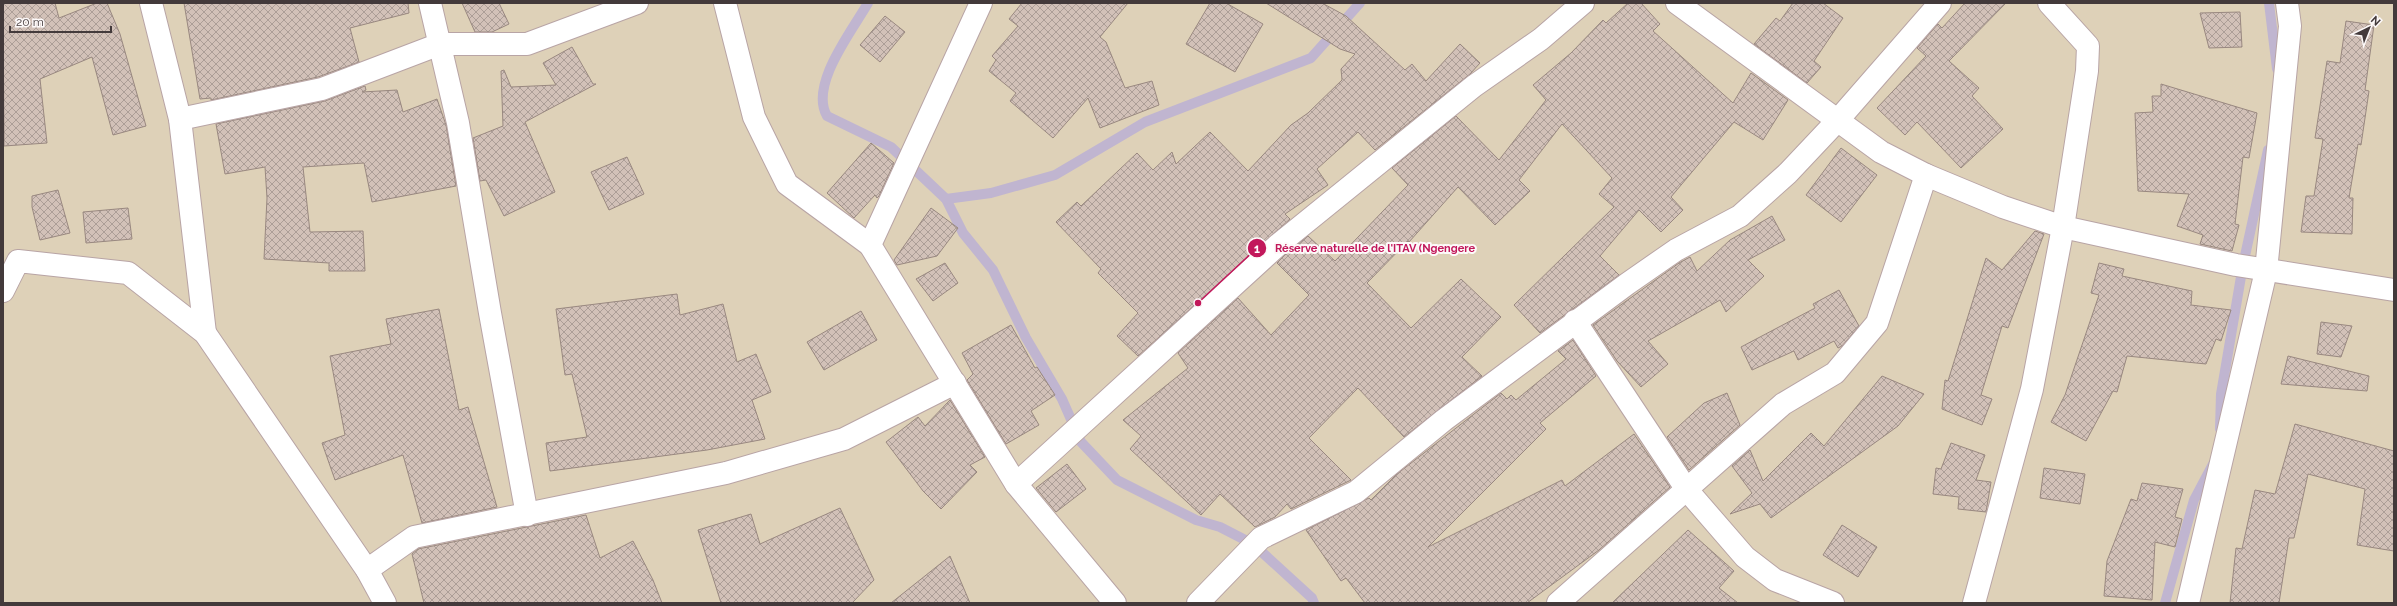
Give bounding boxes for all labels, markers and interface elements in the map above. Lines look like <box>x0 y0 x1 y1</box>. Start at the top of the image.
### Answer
scale bar <box>10 8 111 34</box>
north arrow <box>2349 8 2389 48</box>
text: N <box>2368 13 2383 29</box>
text: 20 m <box>16 15 44 29</box>
callout: Réserve naturelle de l'ITAV (Ngengere <box>1247 237 1483 260</box>
text: 1 <box>1254 242 1260 256</box>
text: Réserve naturelle de l'ITAV (Ngengere <box>1275 242 1475 255</box>

